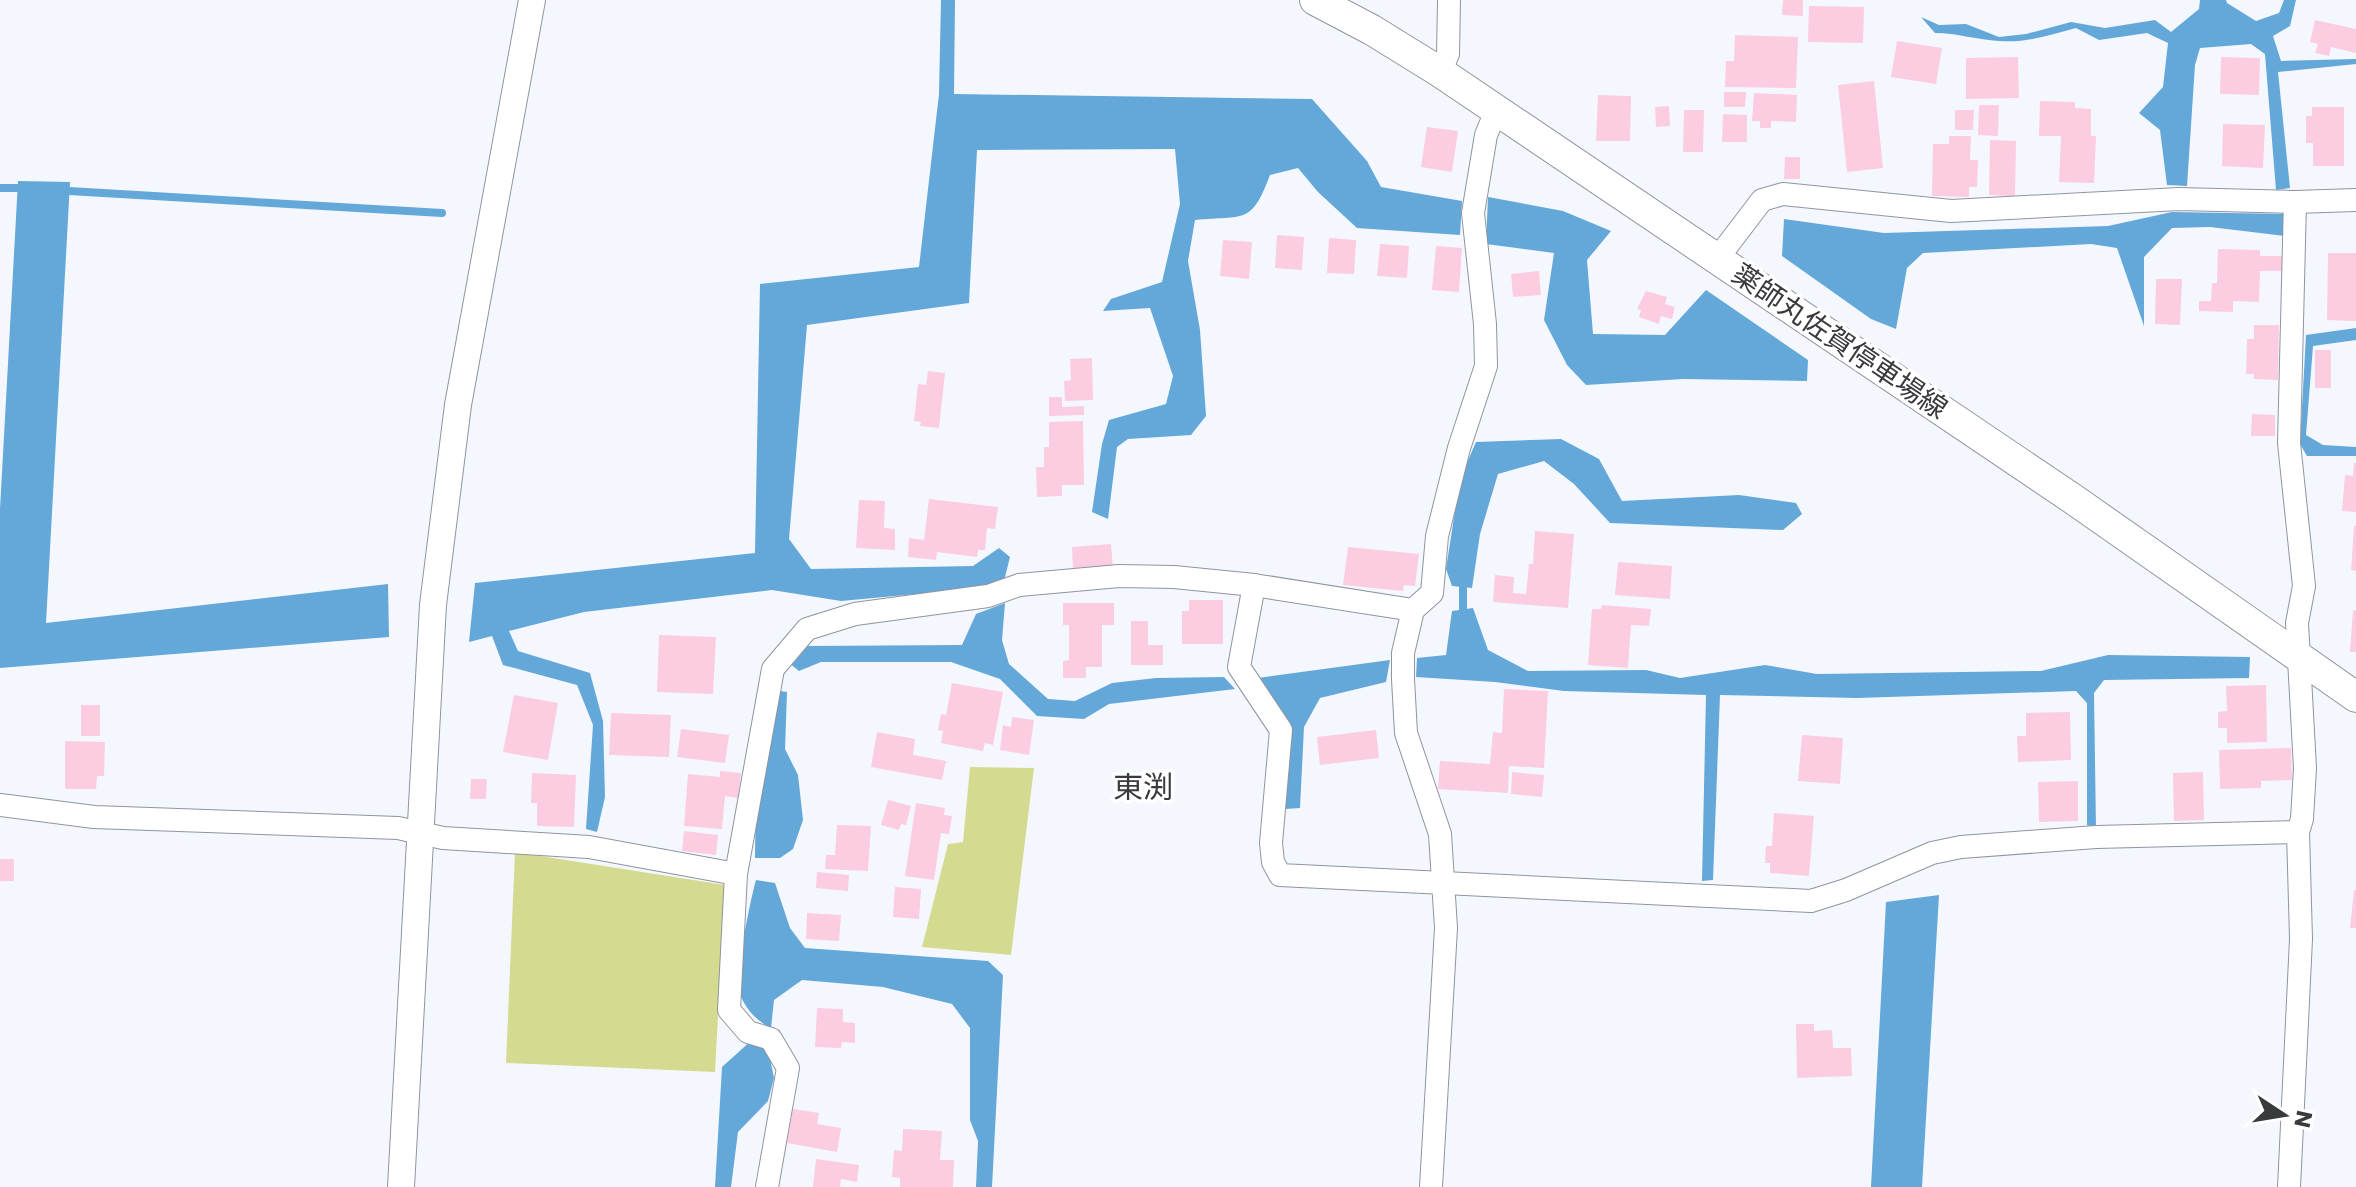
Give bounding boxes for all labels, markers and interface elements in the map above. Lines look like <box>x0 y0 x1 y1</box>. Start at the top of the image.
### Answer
street label: 薬師丸佐賀停車場線 <box>1724 255 1955 428</box>
district label: 東渕 <box>1113 766 1173 809</box>
north arrow <box>2244 1075 2324 1155</box>
text: N <box>2286 1108 2320 1130</box>

